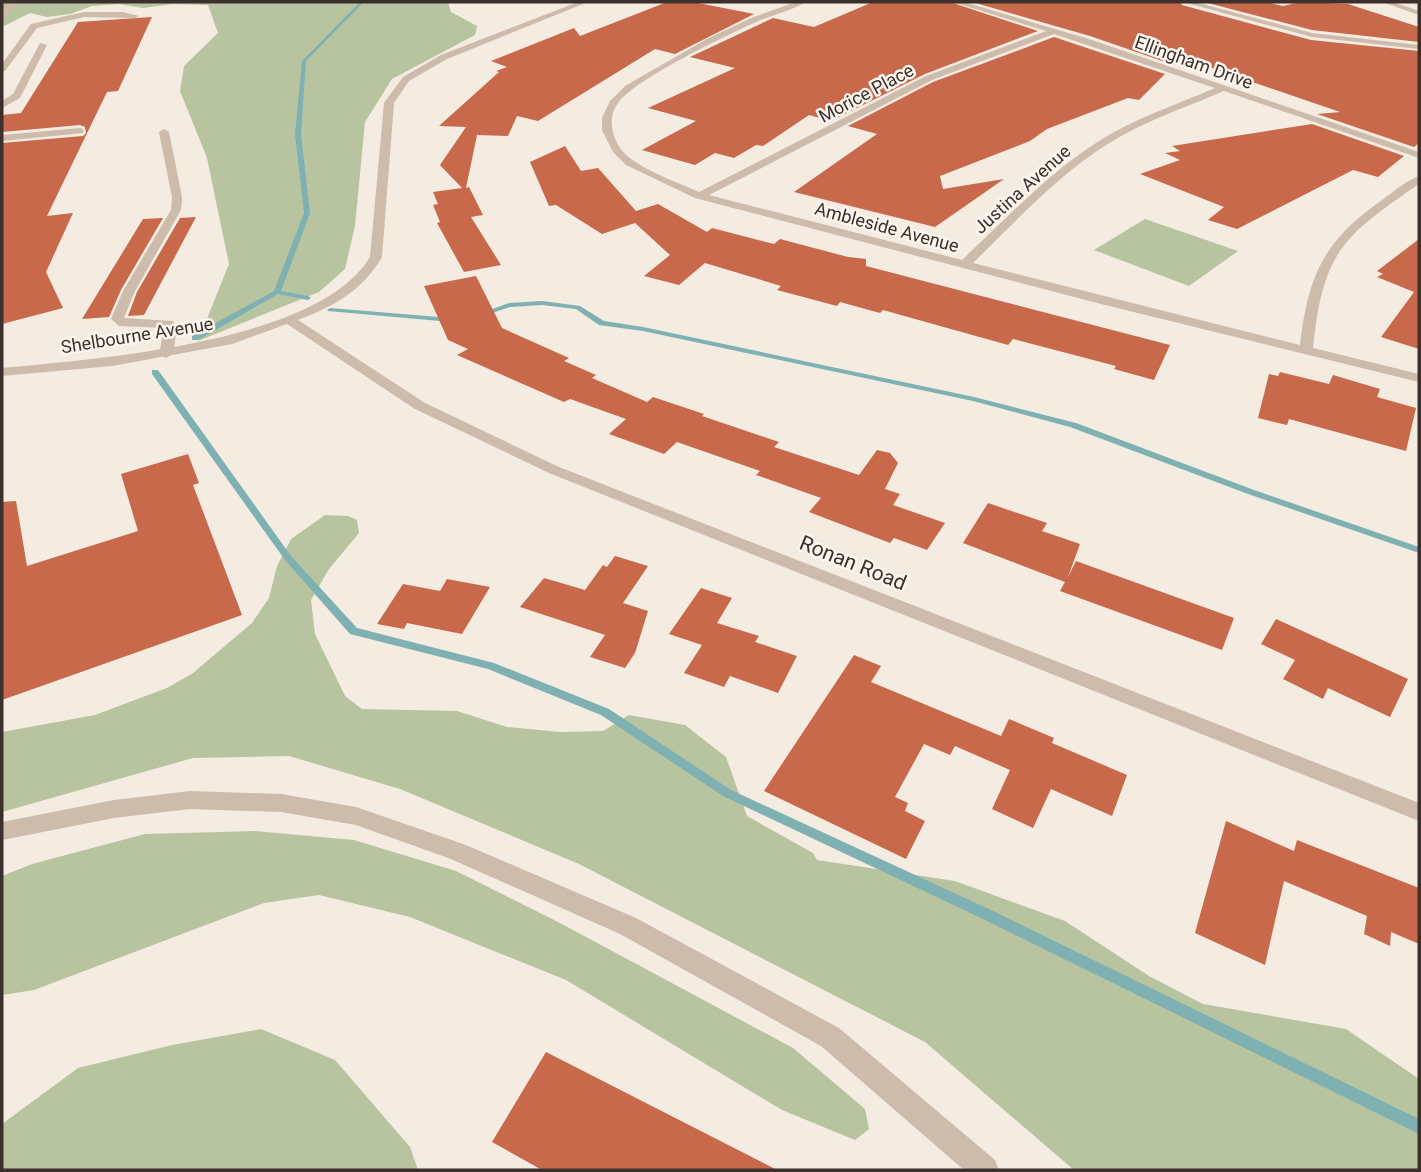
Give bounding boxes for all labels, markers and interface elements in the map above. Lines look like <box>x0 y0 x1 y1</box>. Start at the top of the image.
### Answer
street label: Ellingham Drive <box>1132 31 1256 93</box>
street label: Morice Place <box>815 59 917 127</box>
street label: Justina Avenue <box>969 140 1075 238</box>
street label: Ambleside Avenue <box>813 198 961 256</box>
street label: Shelbourne Avenue <box>59 313 215 357</box>
street label: Ronan Road <box>796 531 910 595</box>

